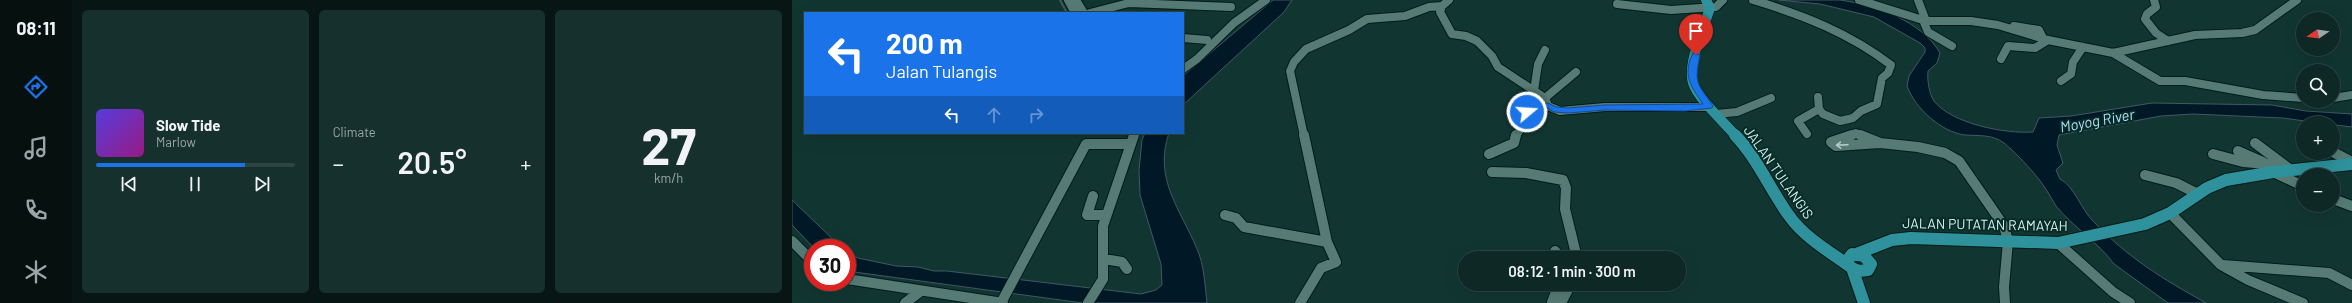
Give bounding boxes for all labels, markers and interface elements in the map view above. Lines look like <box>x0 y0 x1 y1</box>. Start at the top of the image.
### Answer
north arrow <box>2296 12 2340 56</box>
map controls <box>2296 12 2340 212</box>
pin <box>1679 14 1713 55</box>
text: 08:11 <box>16 17 56 39</box>
icon: arrive <box>1685 20 1707 42</box>
text: 200 m <box>886 26 963 60</box>
icon: left <box>820 28 872 80</box>
text: Jalan Tulangis <box>886 60 997 82</box>
button: search <box>2296 64 2340 108</box>
icon: directions <box>22 73 50 101</box>
position arrow <box>1506 91 1548 133</box>
icon: left <box>941 104 963 126</box>
icon: ahead <box>983 104 1005 126</box>
icon: right <box>1025 104 1047 126</box>
water label: Moyog River <box>2058 104 2136 135</box>
text: 27 <box>641 113 696 175</box>
text: Slow Tide <box>156 116 220 134</box>
button: + <box>2296 116 2340 160</box>
street label: JALAN TULANGIS <box>1741 122 1817 222</box>
text: Climate <box>333 124 376 140</box>
icon: music <box>22 134 50 162</box>
text: Marlow <box>156 134 196 150</box>
one-way arrow <box>1835 141 1848 149</box>
text: 20.5° <box>397 144 466 180</box>
text: − <box>333 150 344 176</box>
text: + <box>520 150 531 176</box>
button: − <box>2296 168 2340 212</box>
text: km/h <box>654 170 683 186</box>
icon: previous <box>118 173 140 195</box>
icon: pause <box>184 173 206 195</box>
icon: next <box>251 173 273 195</box>
icon: phone <box>22 196 50 224</box>
street label: JALAN PUTATAN RAMAYAH <box>1902 214 2068 234</box>
speed limit sign: 30 <box>804 239 856 291</box>
icon: climate <box>22 258 50 286</box>
text: 08:12 · 1 min · 300 m <box>1508 262 1636 280</box>

